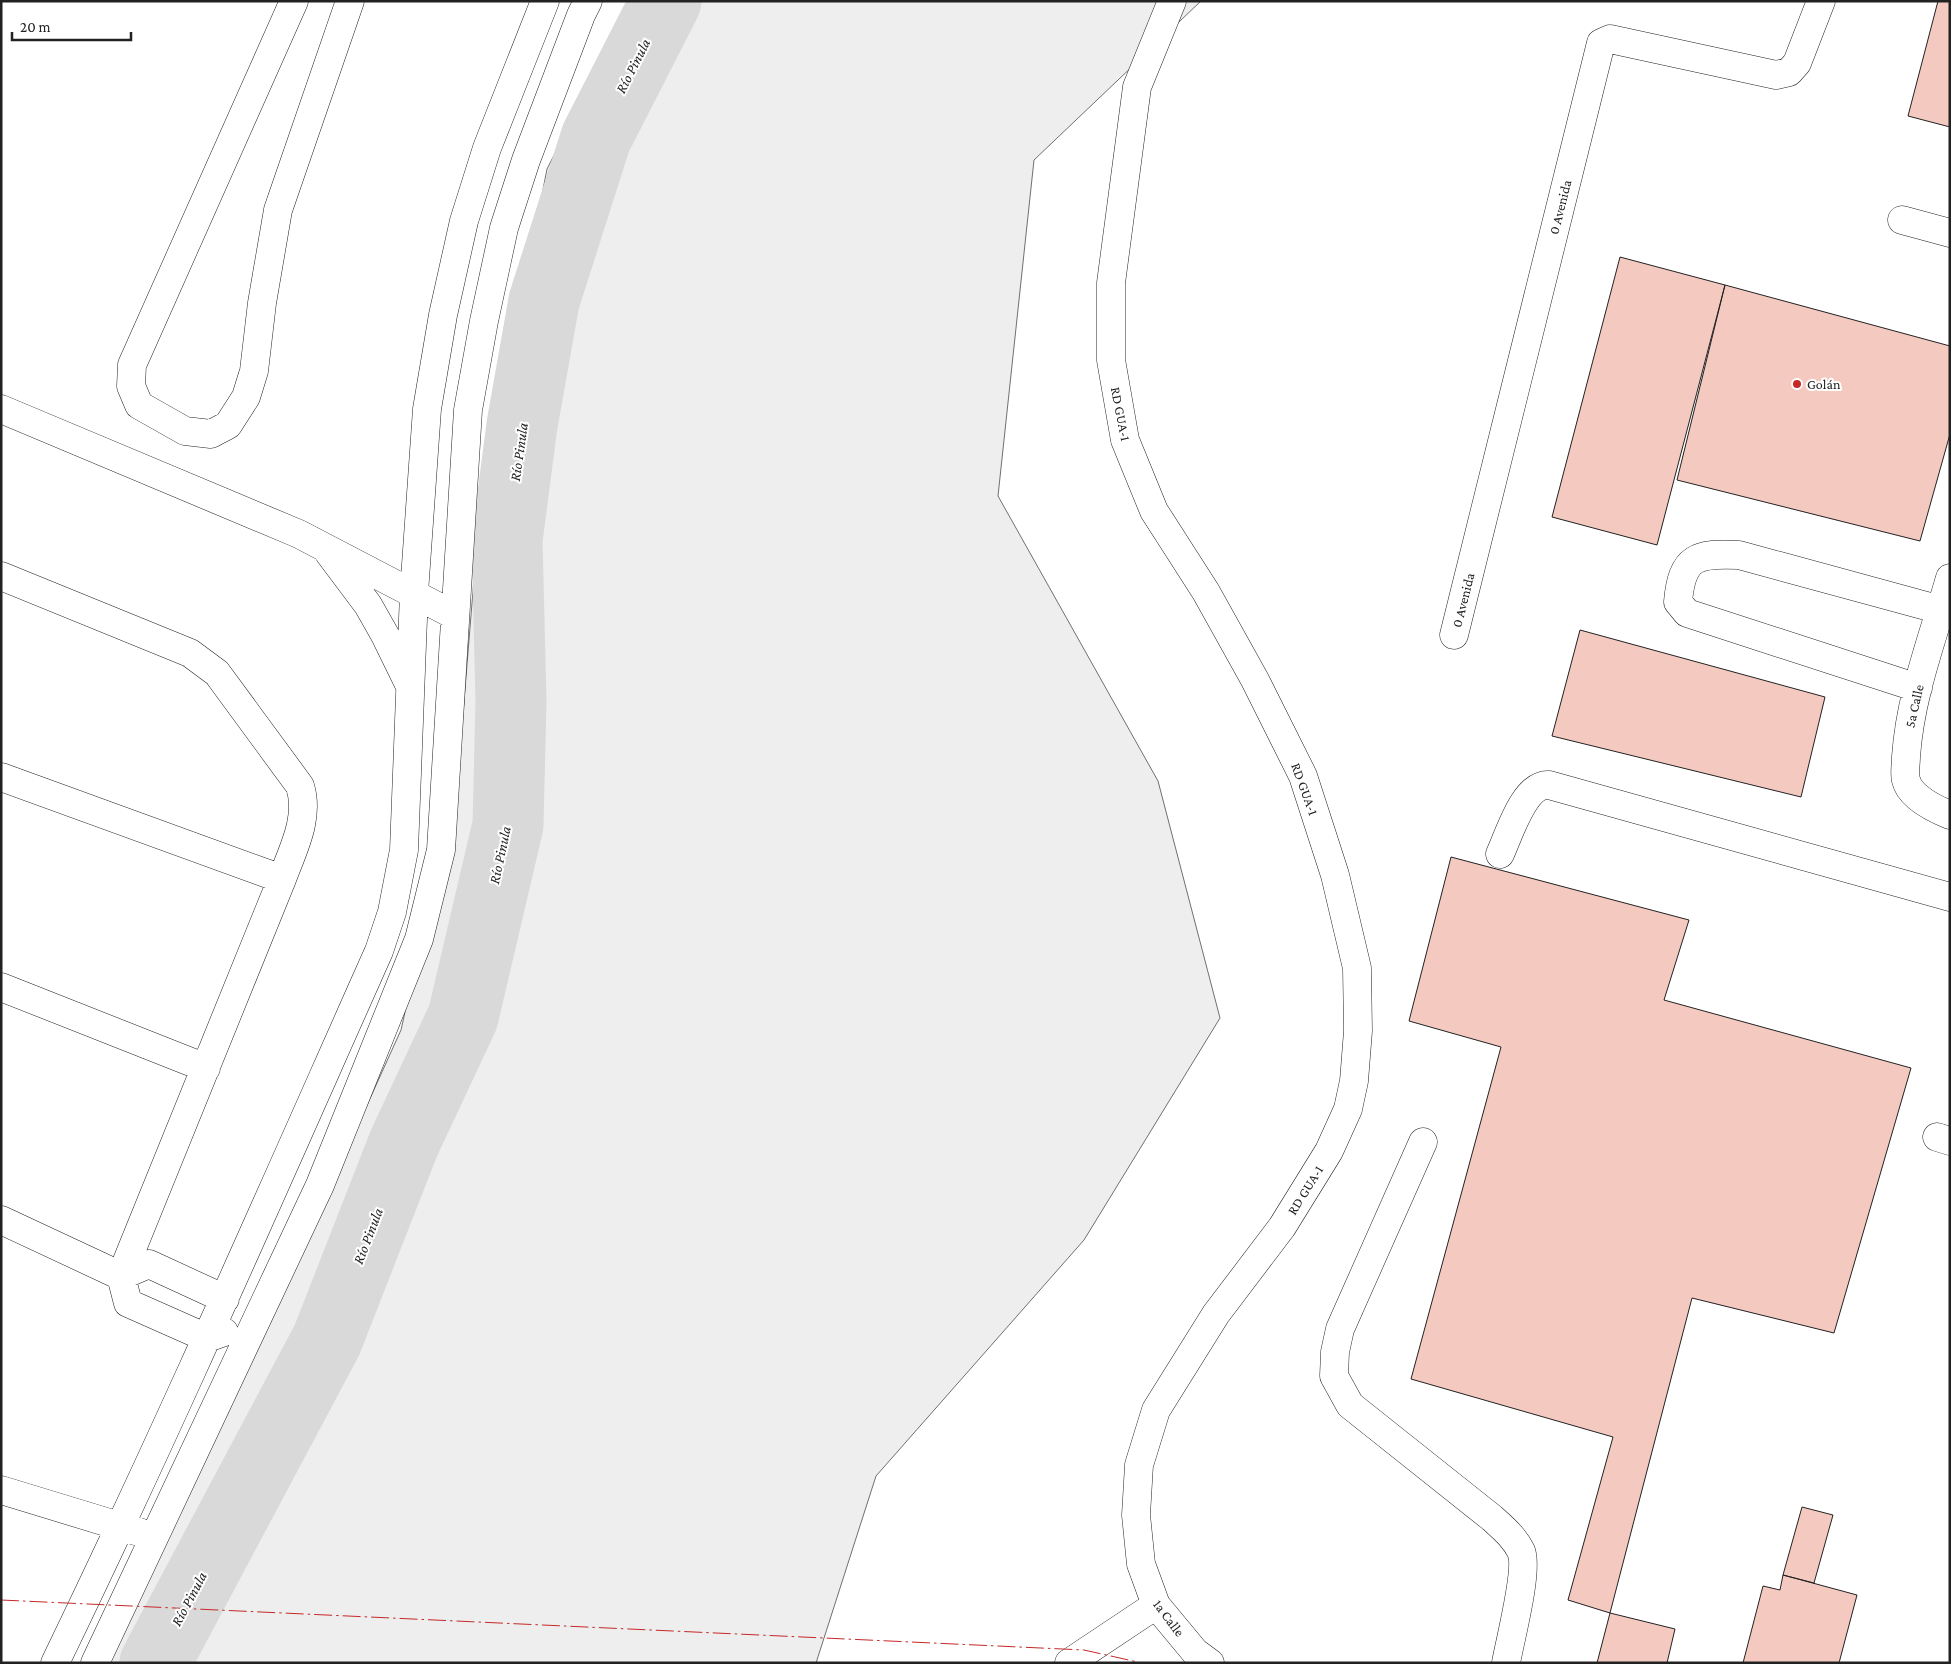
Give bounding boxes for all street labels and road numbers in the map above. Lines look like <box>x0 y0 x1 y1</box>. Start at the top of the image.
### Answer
street label: 0 Avenida <box>1545 178 1575 236</box>
street label: RD GUA-1 <box>1108 386 1134 443</box>
street label: 0 Avenida <box>1448 571 1478 629</box>
street label: 5a Calle <box>1901 683 1927 729</box>
street label: RD GUA-1 <box>1288 760 1322 818</box>
street label: RD GUA-1 <box>1284 1162 1327 1218</box>
street label: 1a Calle <box>1150 1596 1188 1640</box>

